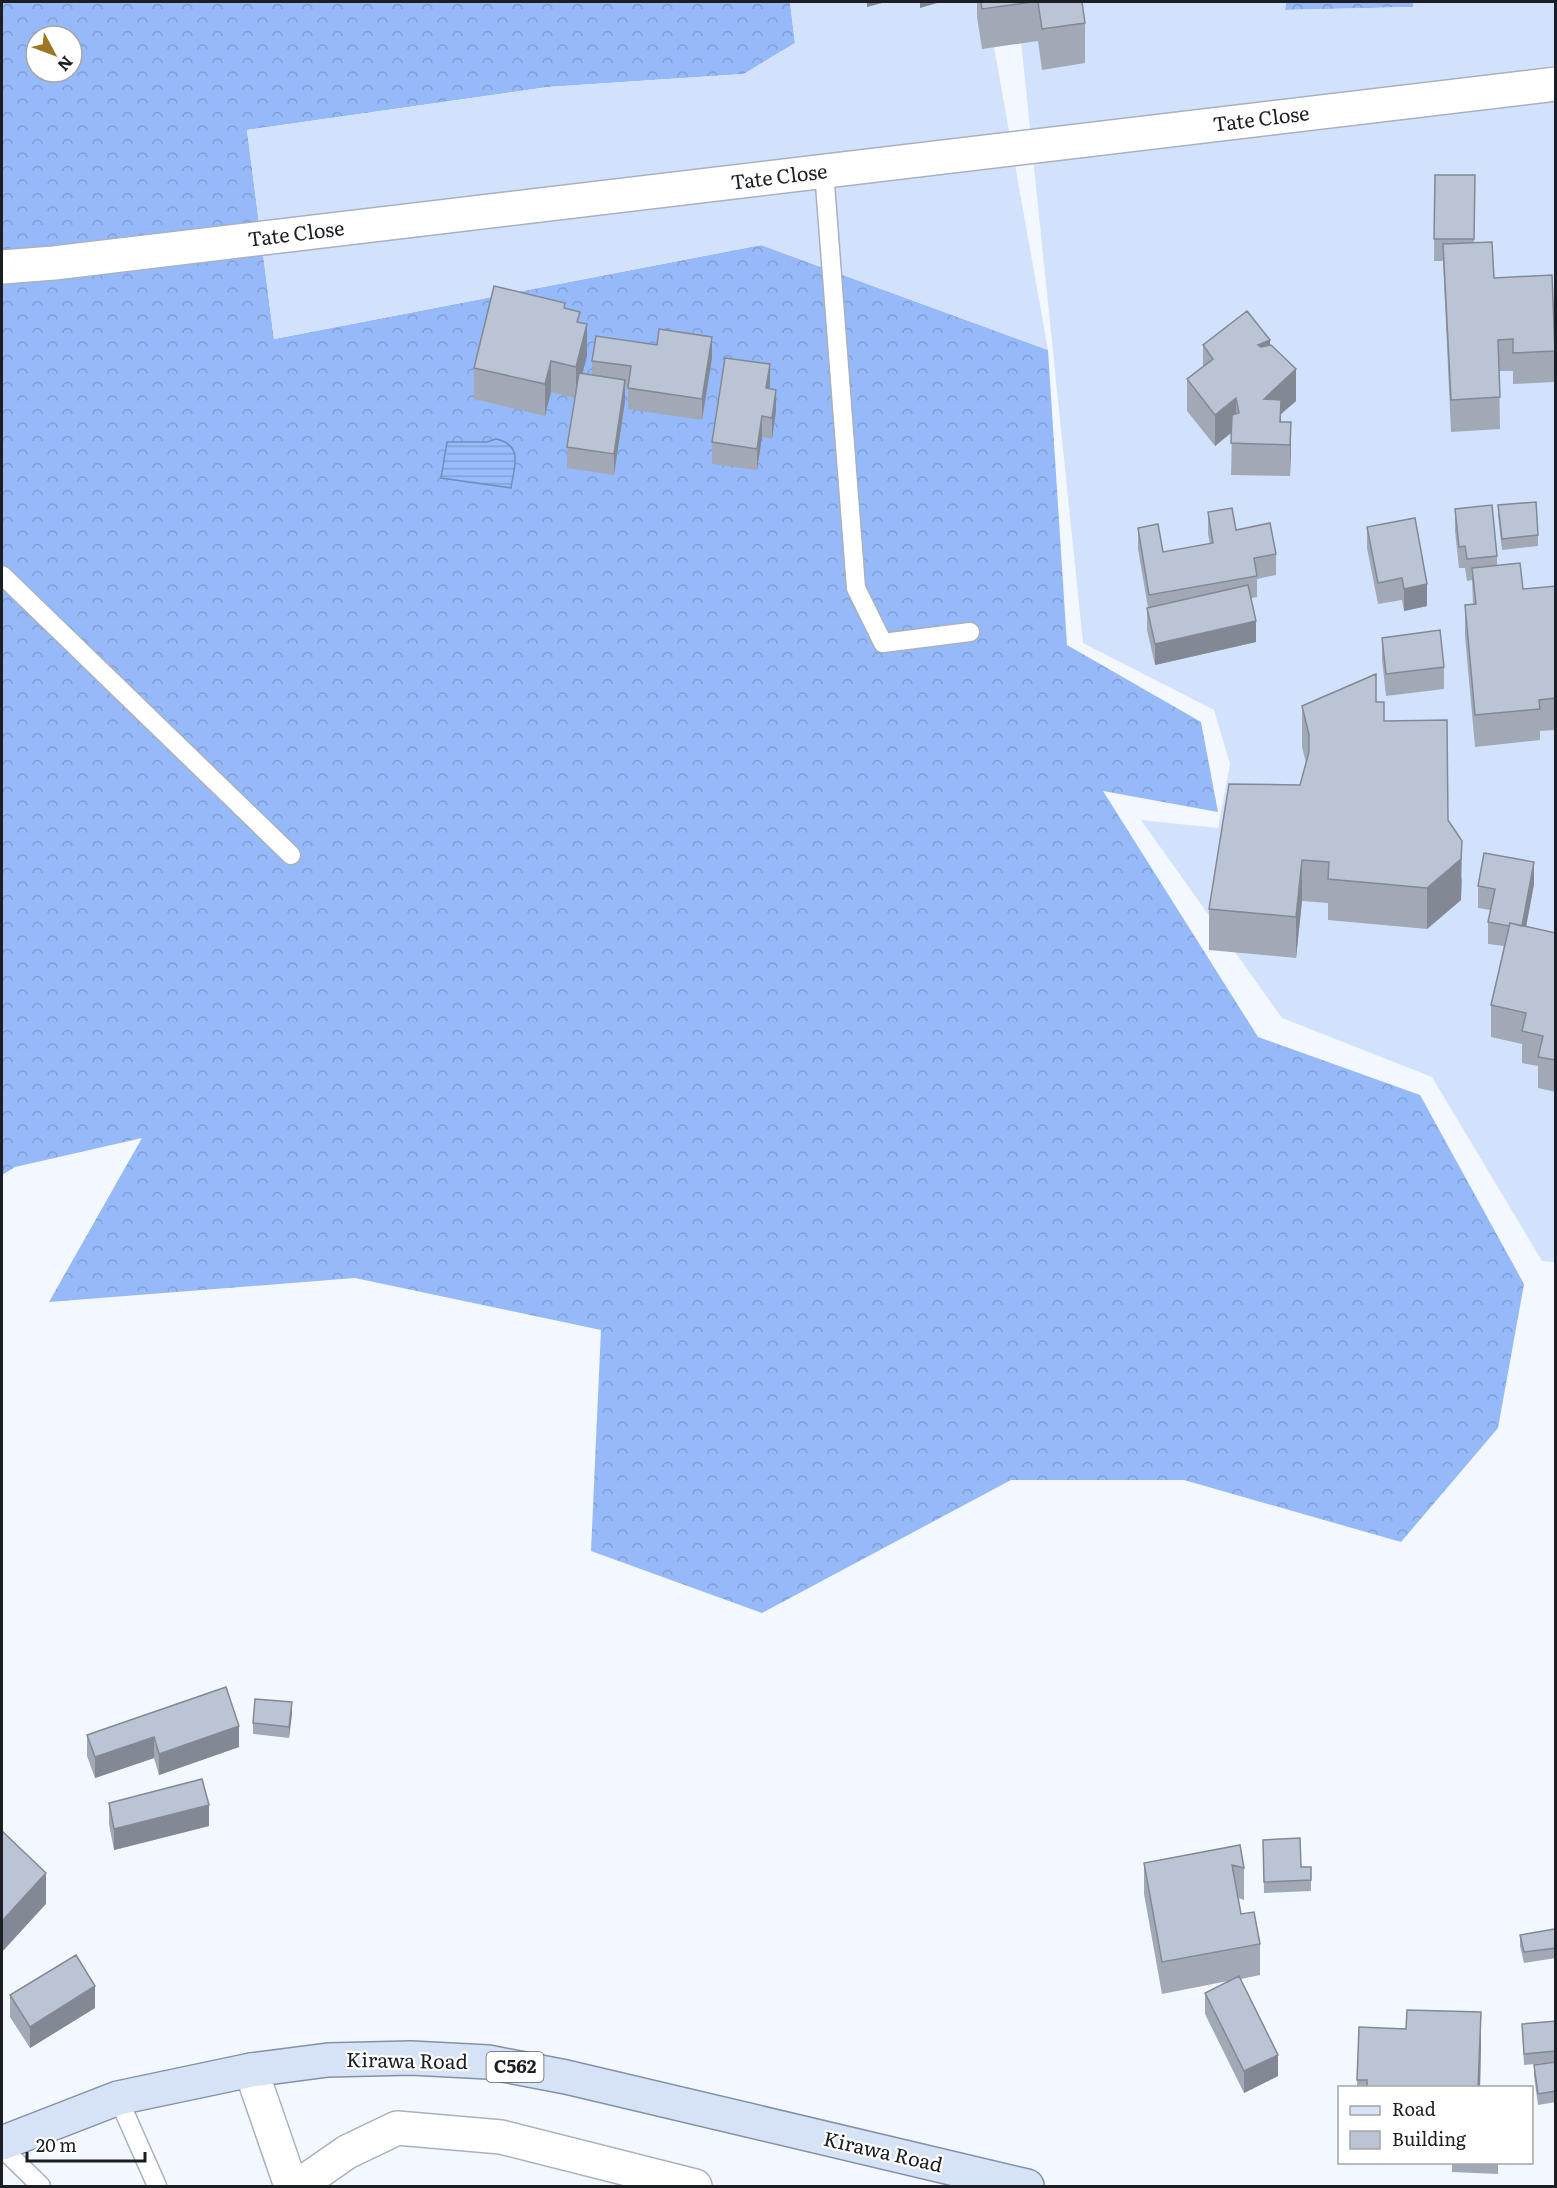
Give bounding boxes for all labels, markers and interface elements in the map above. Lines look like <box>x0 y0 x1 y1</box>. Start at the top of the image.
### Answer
north arrow <box>24 24 84 84</box>
text: N <box>53 52 80 77</box>
street label: Tate Close <box>1211 96 1311 138</box>
street label: Tate Close <box>729 154 829 196</box>
street label: Tate Close <box>246 211 346 253</box>
street label: Kirawa Road <box>346 2043 468 2075</box>
road number: C562 <box>486 2052 544 2082</box>
legend <box>1338 2086 1533 2164</box>
text: Road <box>1392 2095 1436 2122</box>
street label: Kirawa Road <box>821 2122 946 2178</box>
scale bar <box>27 2125 146 2163</box>
text: Building <box>1392 2125 1467 2152</box>
text: 20 m <box>36 2131 77 2158</box>

